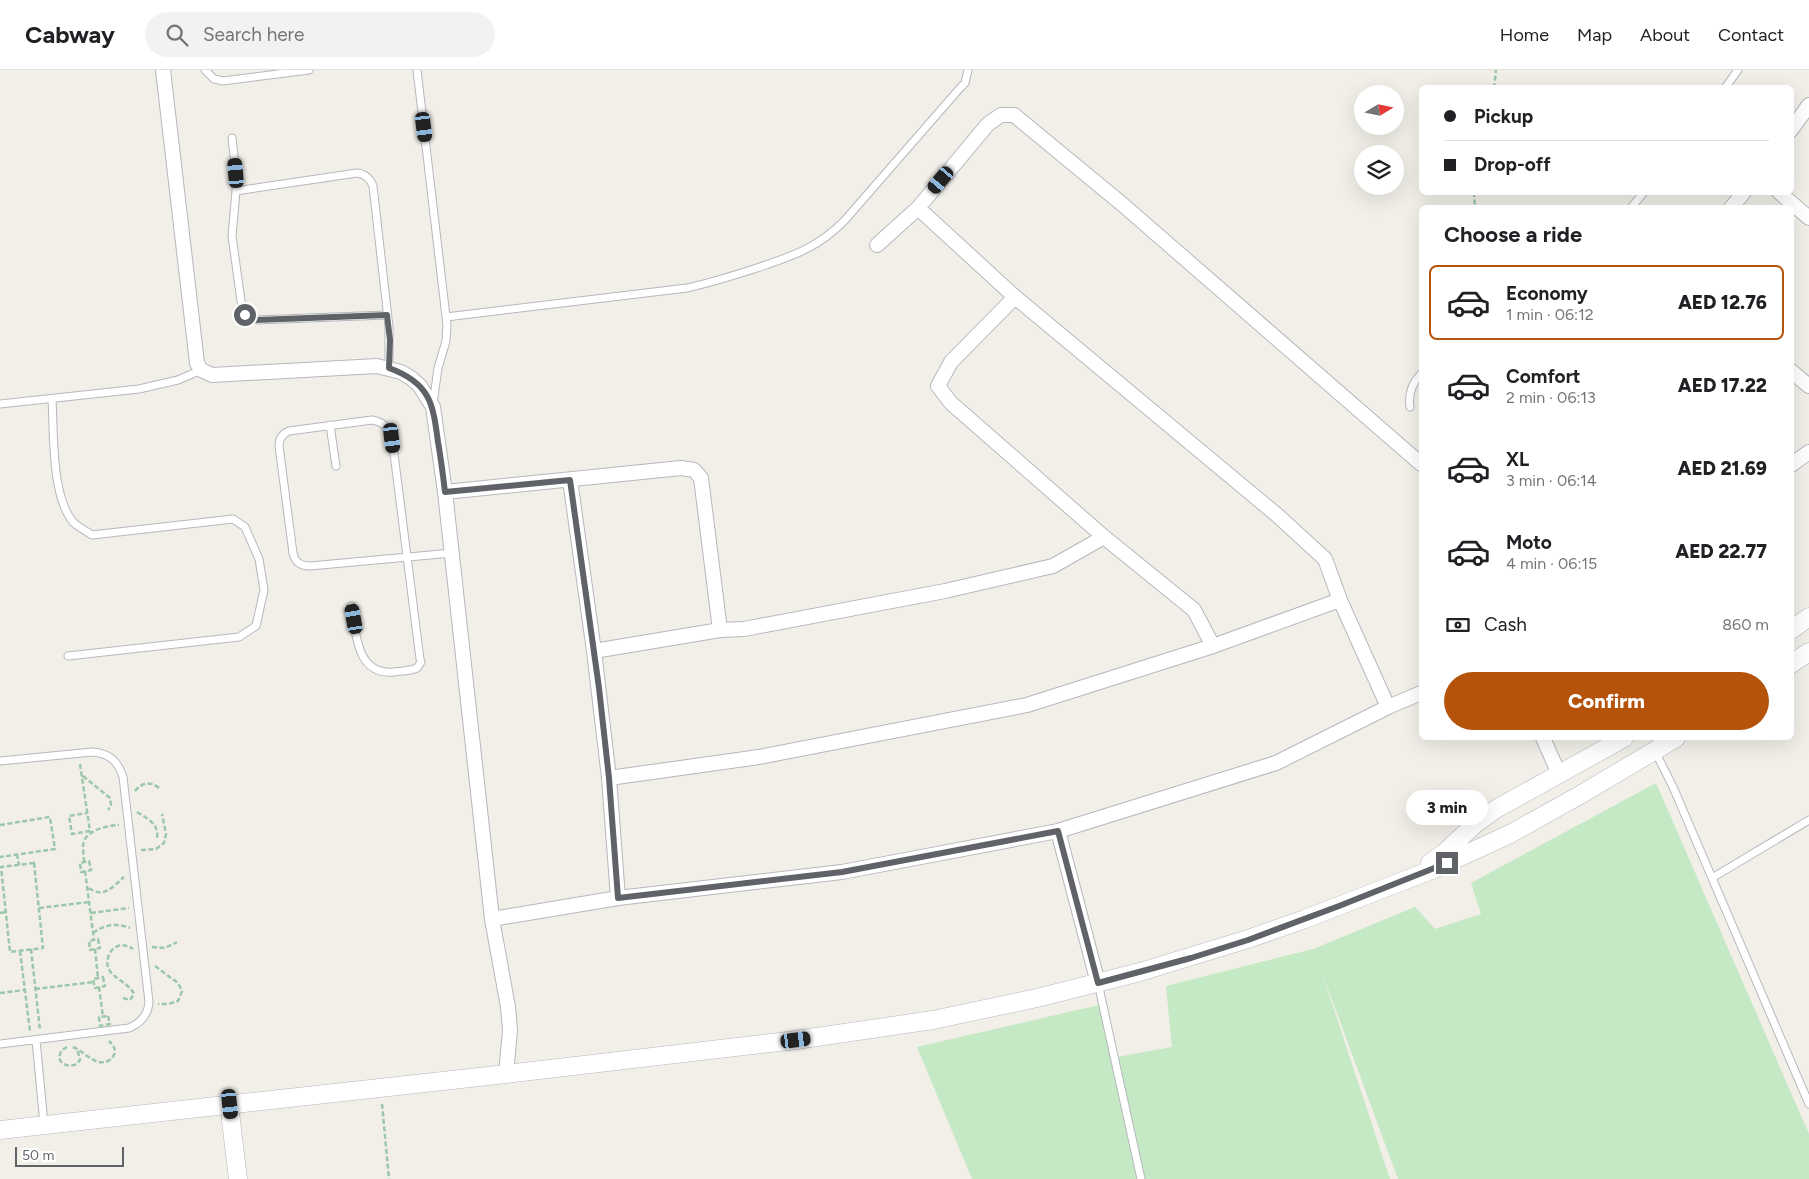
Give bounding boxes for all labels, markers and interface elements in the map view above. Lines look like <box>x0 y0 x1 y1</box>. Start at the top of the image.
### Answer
search box <box>145 12 495 57</box>
text: Cabway <box>25 20 115 49</box>
icon: search <box>163 21 191 49</box>
text: Search here <box>203 23 304 46</box>
text: Home <box>1500 24 1549 46</box>
text: Map <box>1577 24 1612 46</box>
text: About <box>1640 24 1690 46</box>
text: Contact <box>1718 24 1784 46</box>
north arrow <box>1354 85 1404 135</box>
map controls <box>1354 85 1404 195</box>
text: Pickup <box>1474 105 1533 128</box>
car <box>414 111 433 143</box>
button: layers <box>1354 145 1404 195</box>
text: Drop-off <box>1474 153 1551 176</box>
car <box>227 157 244 189</box>
car <box>925 164 956 196</box>
text: Choose a ride <box>1444 221 1582 248</box>
icon: car <box>1446 280 1491 325</box>
text: Economy <box>1506 282 1588 305</box>
text: AED 12.76 <box>1678 291 1767 314</box>
route start <box>234 304 256 326</box>
text: 1 min · 06:12 <box>1506 305 1594 324</box>
icon: car <box>1446 363 1491 408</box>
text: Comfort <box>1506 365 1581 388</box>
text: AED 17.22 <box>1678 374 1767 397</box>
text: 2 min · 06:13 <box>1506 388 1596 407</box>
car <box>382 422 401 454</box>
icon: car <box>1446 446 1491 491</box>
text: XL <box>1506 448 1529 471</box>
text: AED 21.69 <box>1677 457 1767 480</box>
text: 3 min · 06:14 <box>1506 471 1597 490</box>
icon: car <box>1446 529 1491 574</box>
text: Moto <box>1506 531 1552 554</box>
text: AED 22.77 <box>1675 540 1767 563</box>
text: 4 min · 06:15 <box>1506 554 1597 573</box>
car <box>344 603 363 635</box>
icon: cash <box>1444 611 1472 639</box>
text: Cash <box>1484 613 1527 636</box>
text: 860 m <box>1722 615 1769 634</box>
button: Confirm <box>1444 672 1769 730</box>
callout: 3 min <box>1406 790 1488 826</box>
text: 3 min <box>1427 798 1467 817</box>
route end <box>1436 852 1458 874</box>
car <box>780 1031 811 1049</box>
car <box>220 1088 239 1120</box>
scale bar <box>15 1144 124 1167</box>
text: 50 m <box>22 1147 54 1164</box>

